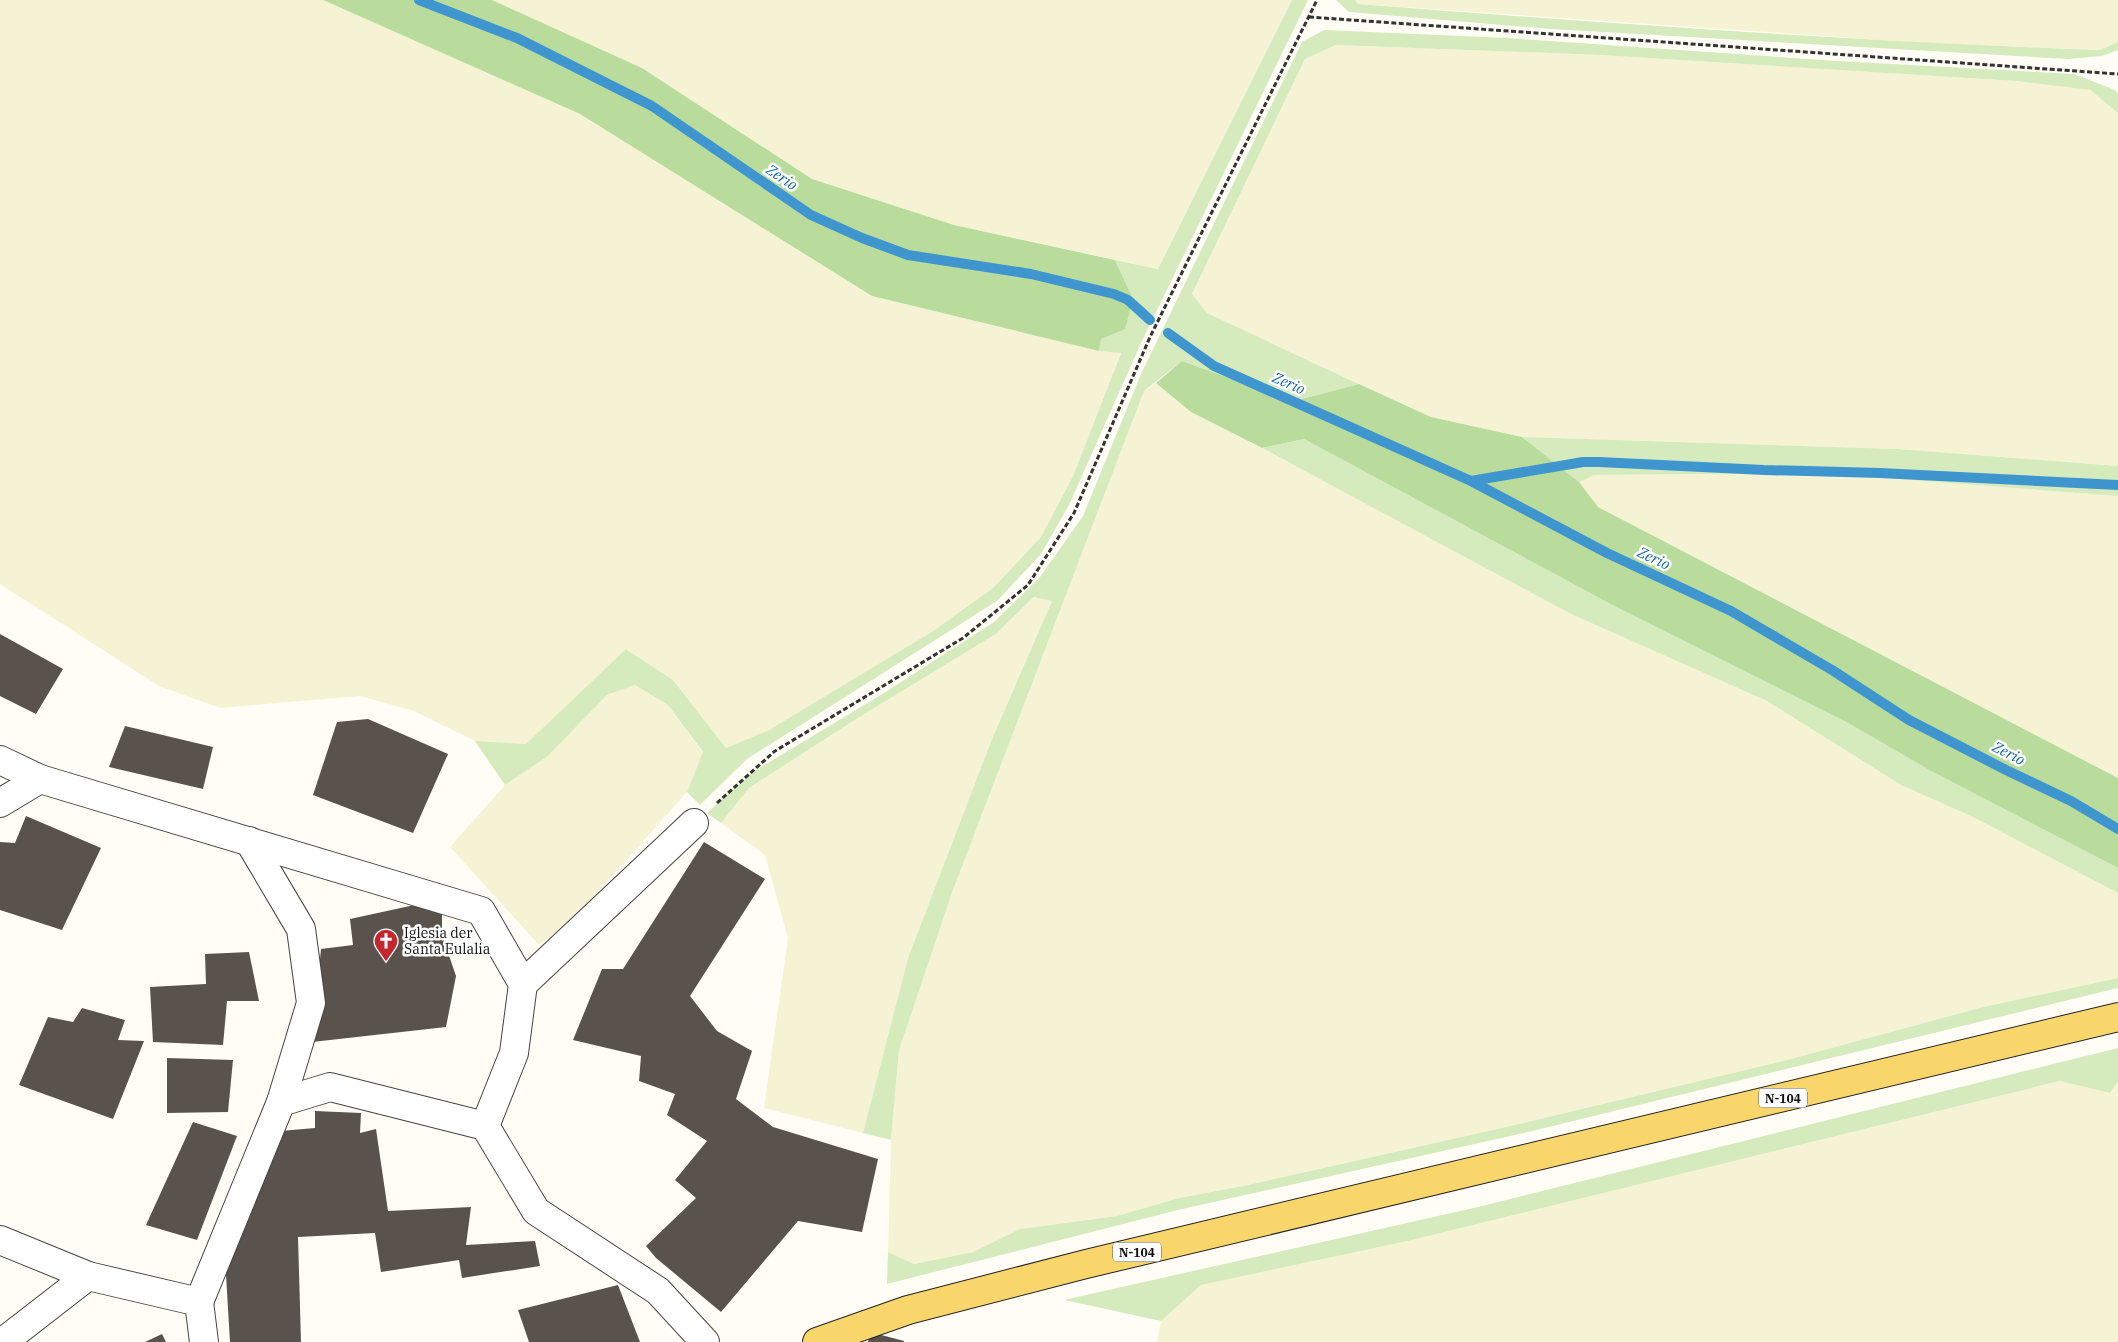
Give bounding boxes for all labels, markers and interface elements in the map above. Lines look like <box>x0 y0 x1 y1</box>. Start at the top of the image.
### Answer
water label: Zerio <box>762 159 801 194</box>
water label: Zerio <box>1269 367 1308 399</box>
water label: Zerio <box>1634 542 1673 574</box>
water label: Zerio <box>1989 736 2028 769</box>
place label: Iglesia der Santa Eulalia <box>404 924 491 958</box>
church icon: Iglesia der Santa Eulalia <box>373 928 399 962</box>
road number: N-104 <box>1759 1088 1807 1108</box>
road number: N-104 <box>1113 1242 1161 1262</box>

